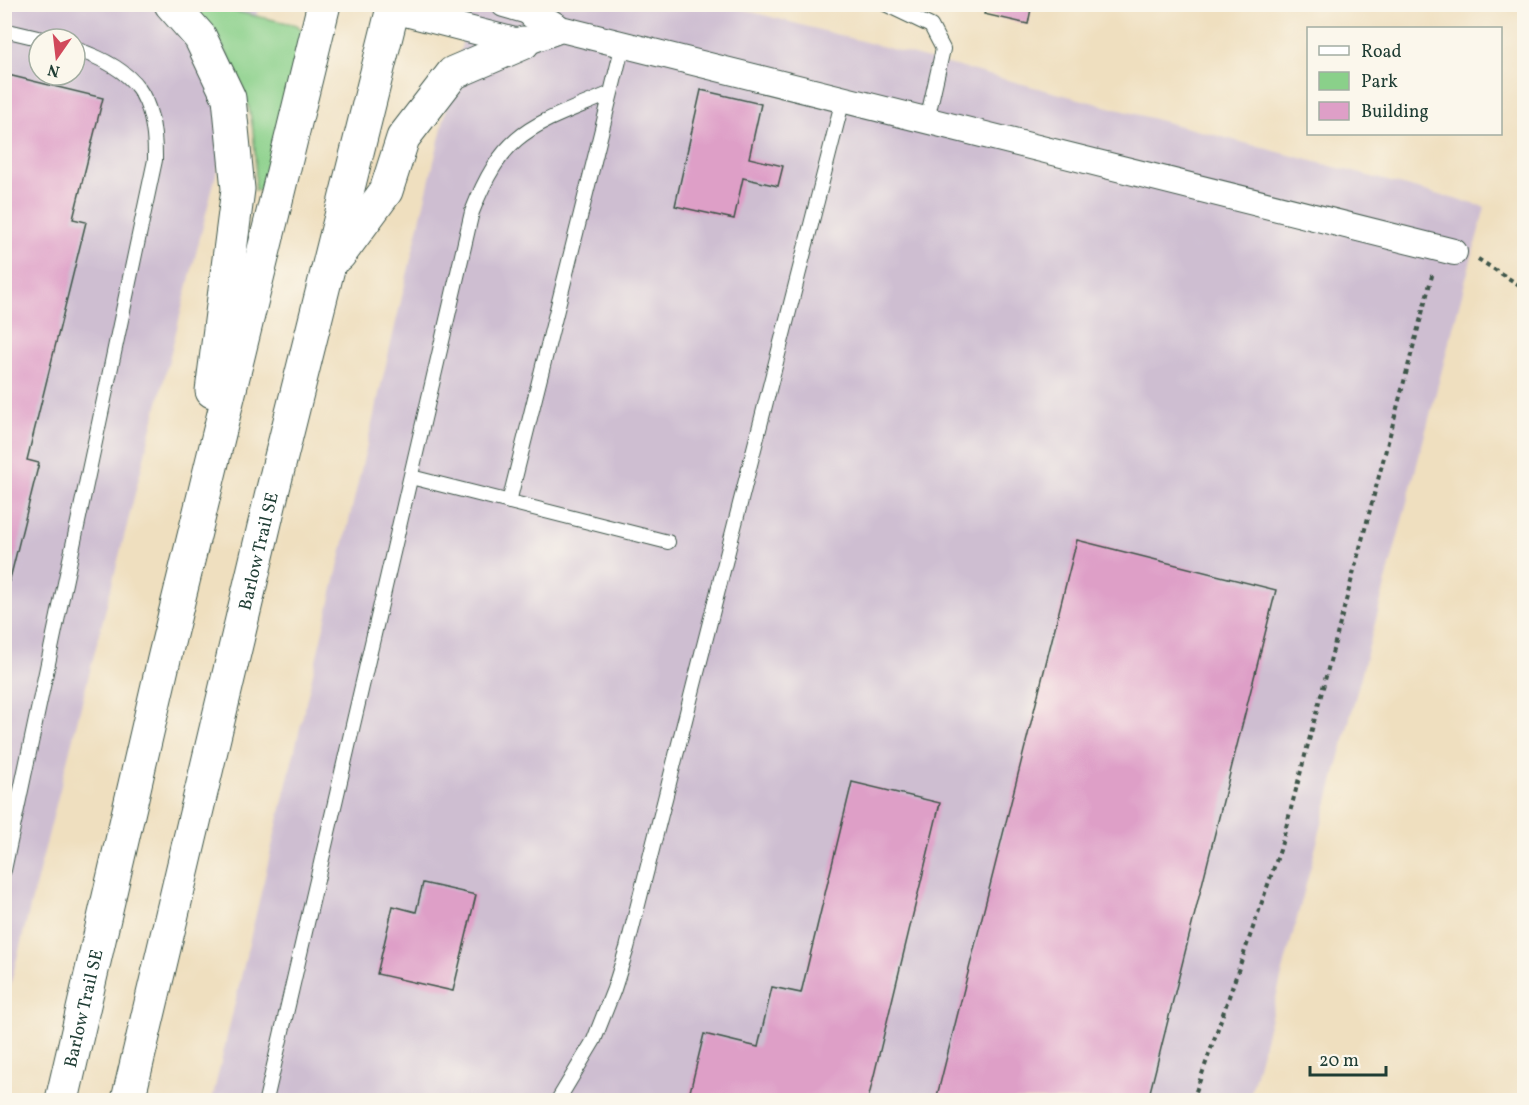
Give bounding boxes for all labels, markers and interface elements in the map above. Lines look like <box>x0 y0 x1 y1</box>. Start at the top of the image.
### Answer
north arrow <box>27 27 87 87</box>
legend <box>1307 27 1502 135</box>
text: Road <box>1361 40 1402 65</box>
text: N <box>45 57 62 82</box>
text: Park <box>1361 70 1398 95</box>
text: Building <box>1361 100 1429 125</box>
street label: Barlow Trail SE <box>234 490 286 613</box>
street label: Barlow Trail SE <box>59 947 110 1070</box>
scale bar <box>1310 1039 1386 1077</box>
text: 20 m <box>1319 1049 1359 1074</box>

